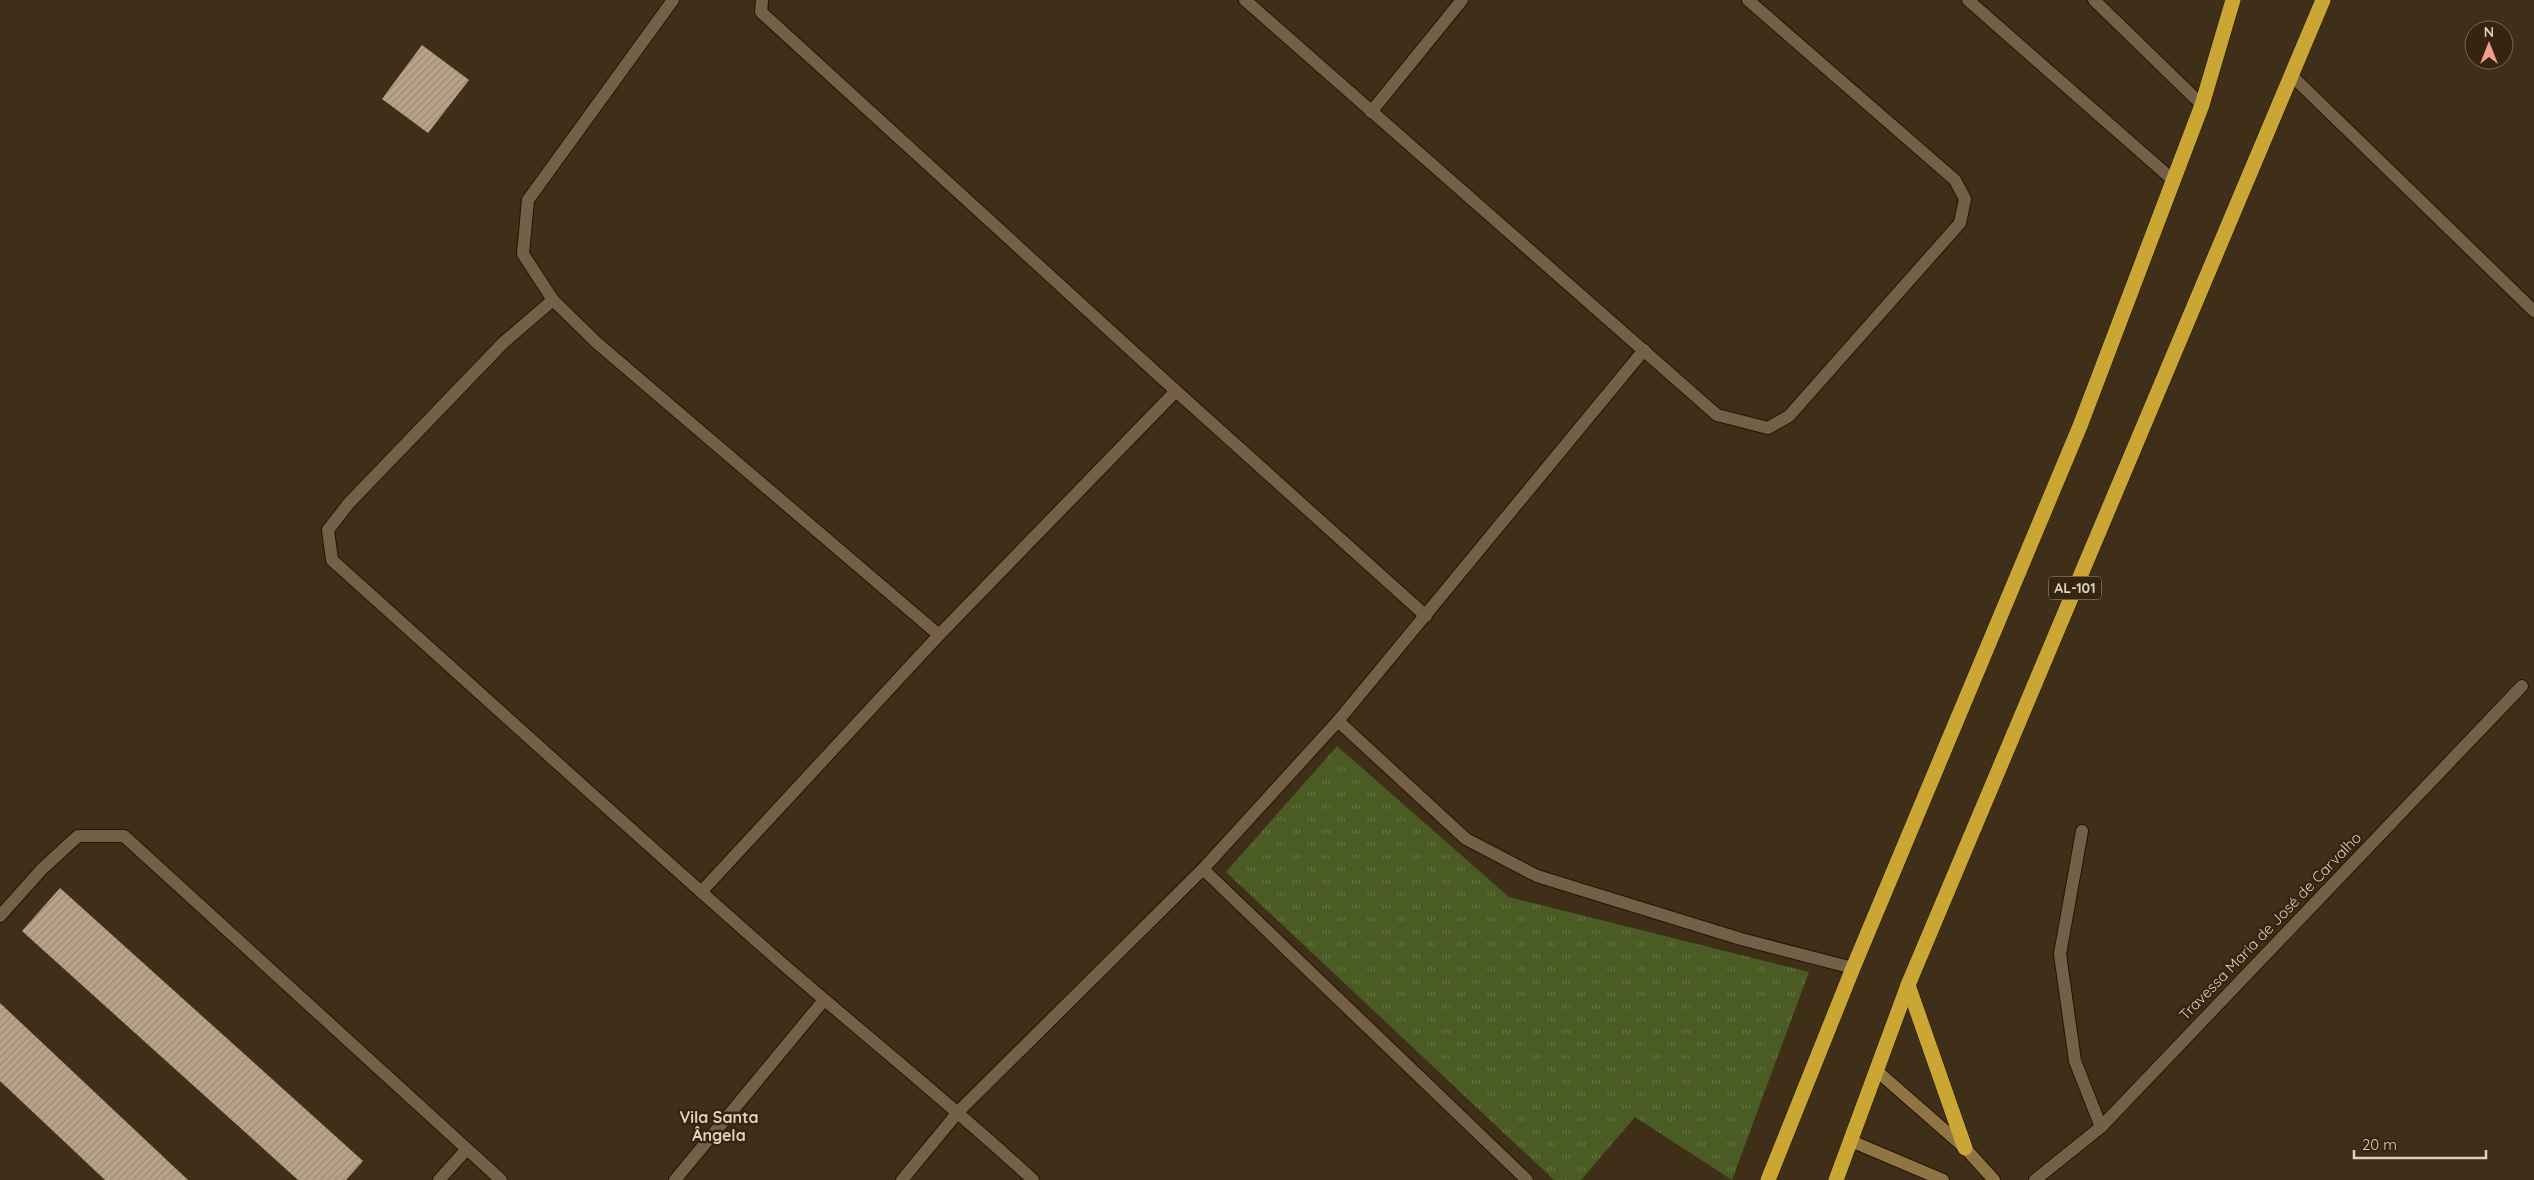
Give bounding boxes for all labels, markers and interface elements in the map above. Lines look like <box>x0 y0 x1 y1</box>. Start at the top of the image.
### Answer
north arrow <box>2464 20 2514 70</box>
text: N <box>2484 23 2494 41</box>
road number: AL-101 <box>2049 576 2101 600</box>
street label: Travessa Maria de José de Carvalho <box>2175 828 2365 1024</box>
district label: Vila Santa Ângela <box>679 1107 759 1145</box>
scale bar <box>2354 1128 2486 1160</box>
text: 20 m <box>2362 1135 2397 1154</box>

